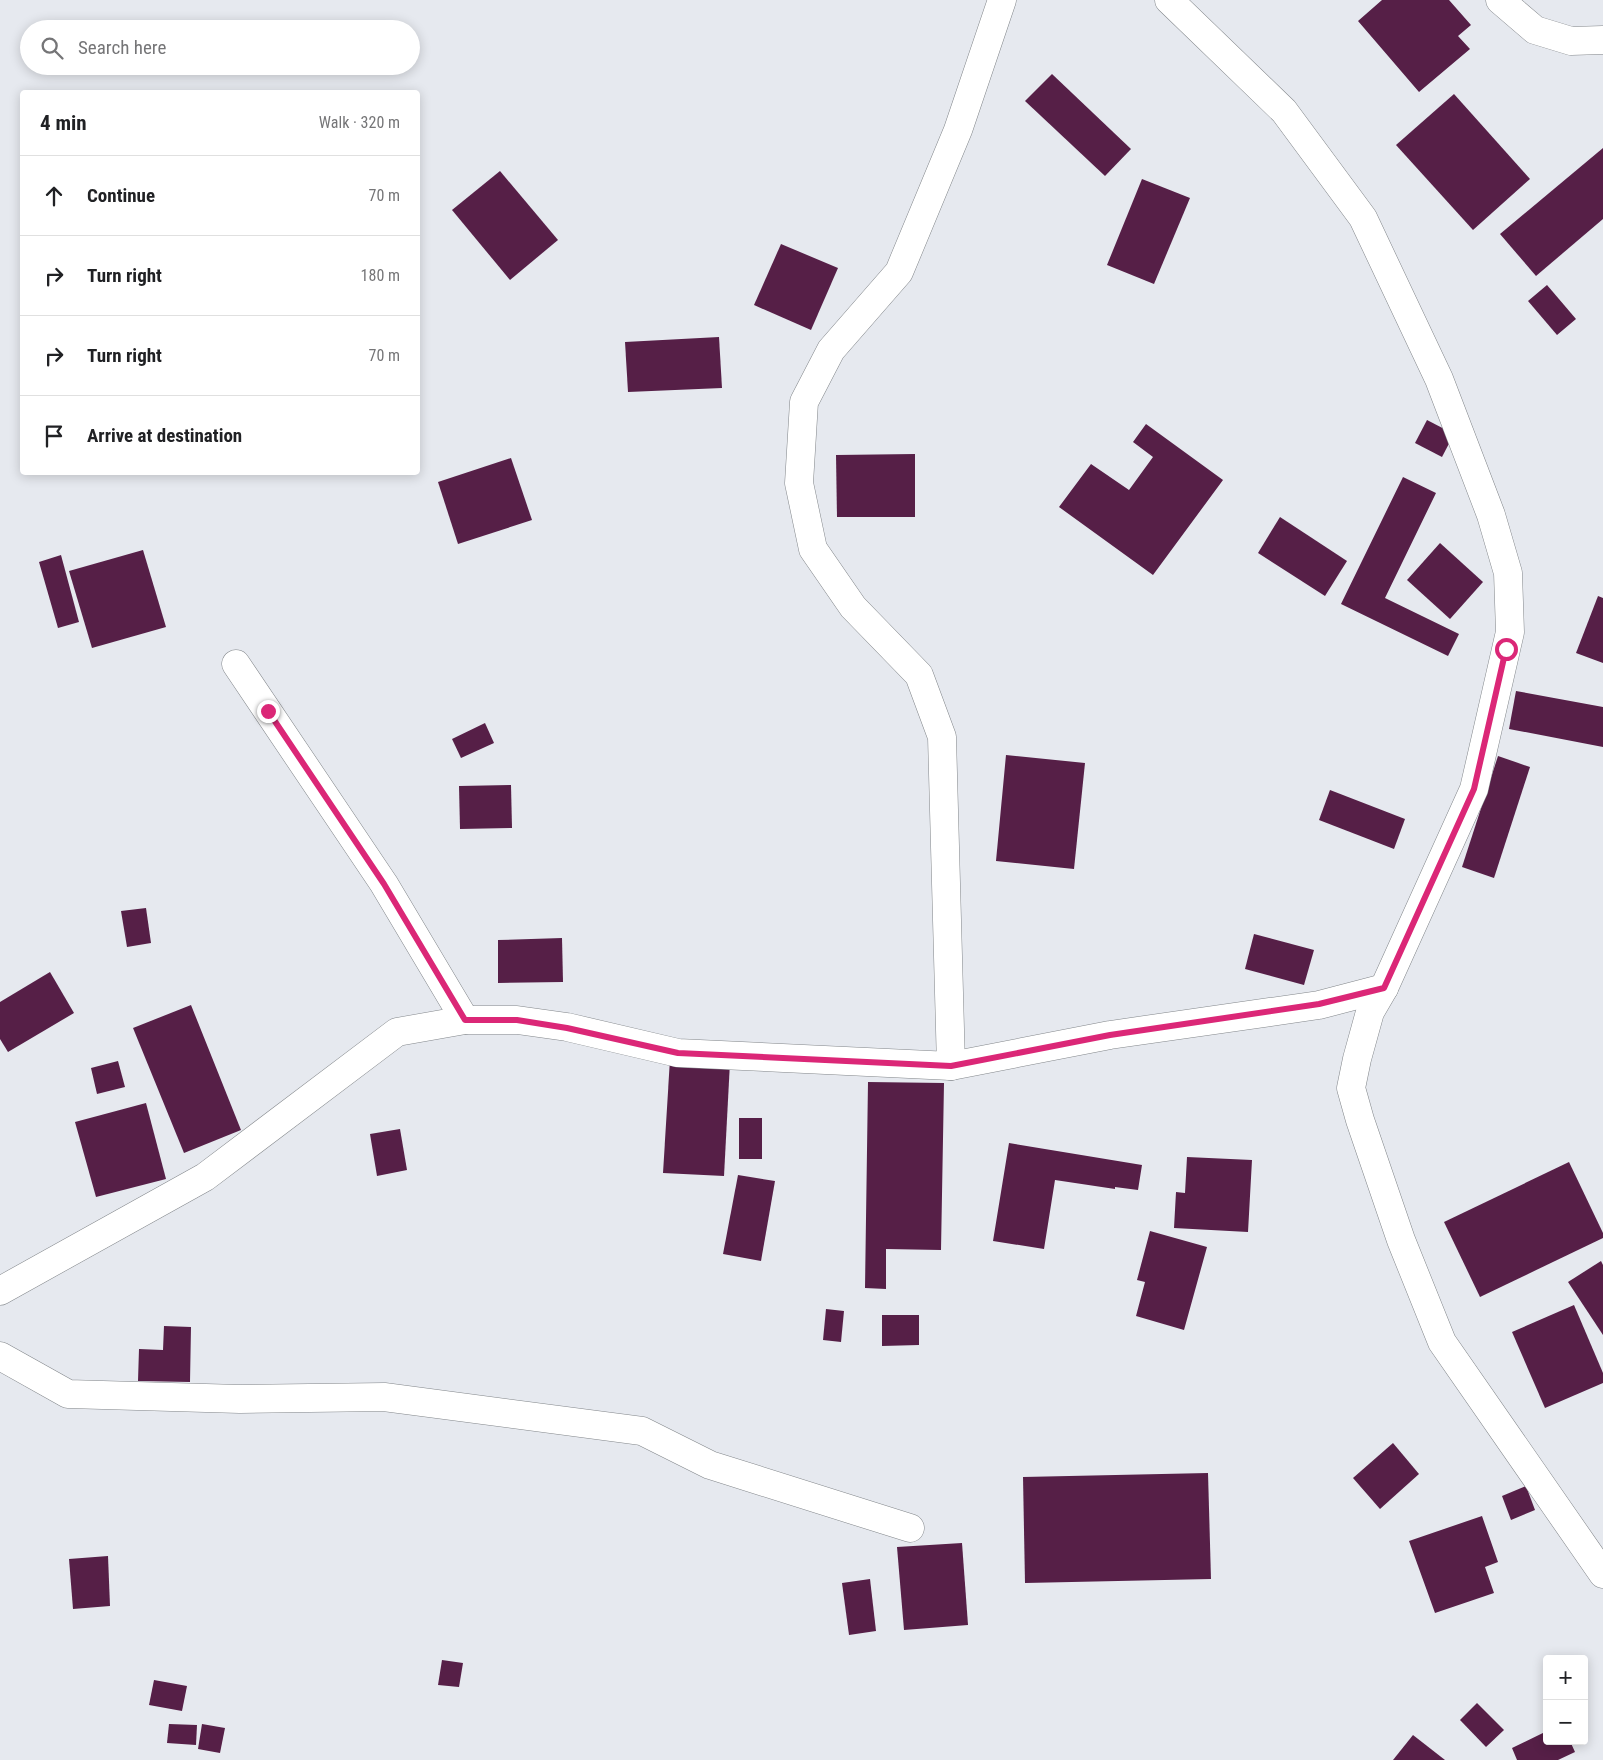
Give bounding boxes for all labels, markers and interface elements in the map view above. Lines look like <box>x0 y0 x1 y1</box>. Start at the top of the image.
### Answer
search box <box>20 20 420 75</box>
icon: search <box>38 34 66 62</box>
text: Search here <box>78 36 166 59</box>
text: 4 min <box>40 111 87 135</box>
text: Walk · 320 m <box>319 113 400 132</box>
icon: ahead <box>40 182 68 210</box>
text: Continue <box>87 184 155 207</box>
text: 70 m <box>368 186 400 205</box>
icon: right <box>40 262 68 290</box>
text: Turn right <box>87 264 162 287</box>
text: 180 m <box>361 266 400 285</box>
icon: right <box>40 342 68 370</box>
text: Turn right <box>87 344 162 367</box>
text: 70 m <box>368 346 400 365</box>
icon: arrive <box>40 422 68 450</box>
text: Arrive at destination <box>87 424 242 447</box>
route start <box>1495 638 1518 661</box>
route end <box>257 700 280 723</box>
map controls <box>1543 1655 1588 1745</box>
button: + <box>1543 1655 1588 1700</box>
button: − <box>1543 1700 1588 1745</box>

